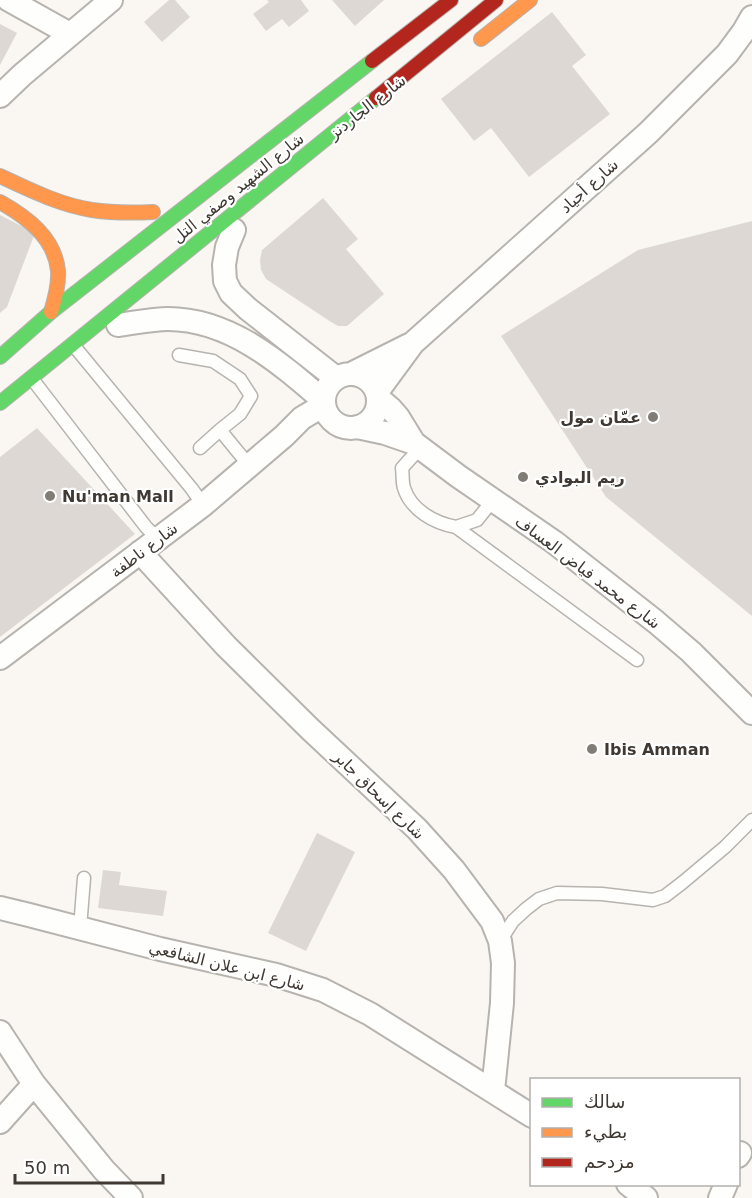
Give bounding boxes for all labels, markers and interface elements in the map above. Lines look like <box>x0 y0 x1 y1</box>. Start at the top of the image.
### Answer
street label: شارع الجاردنز <box>324 71 410 145</box>
street label: شارع الشهيد وصفي التل <box>168 129 308 248</box>
street label: شارع أجياد <box>555 154 623 218</box>
place label: عمّان مول <box>560 408 641 427</box>
marker: عمّان مول <box>646 410 660 424</box>
place label: ريم البوادي <box>535 468 625 488</box>
marker: ريم البوادي <box>516 470 530 484</box>
place label: Nu'man Mall <box>62 487 174 506</box>
marker: Nu'man Mall <box>43 489 57 503</box>
street label: شارع محمد فياض العساف <box>511 511 664 634</box>
street label: شارع ناطفة <box>107 519 182 582</box>
place label: Ibis Amman <box>604 740 710 759</box>
marker: Ibis Amman <box>585 742 599 756</box>
street label: شارع إسحاق جابر <box>328 746 428 844</box>
street label: شارع ابن علان الشافعي <box>147 937 307 996</box>
legend <box>530 1078 740 1186</box>
text: سالك <box>584 1091 625 1112</box>
text: بطيء <box>584 1121 627 1143</box>
scale bar <box>15 1147 164 1185</box>
text: مزدحم <box>584 1151 635 1173</box>
text: 50 m <box>24 1157 70 1178</box>

